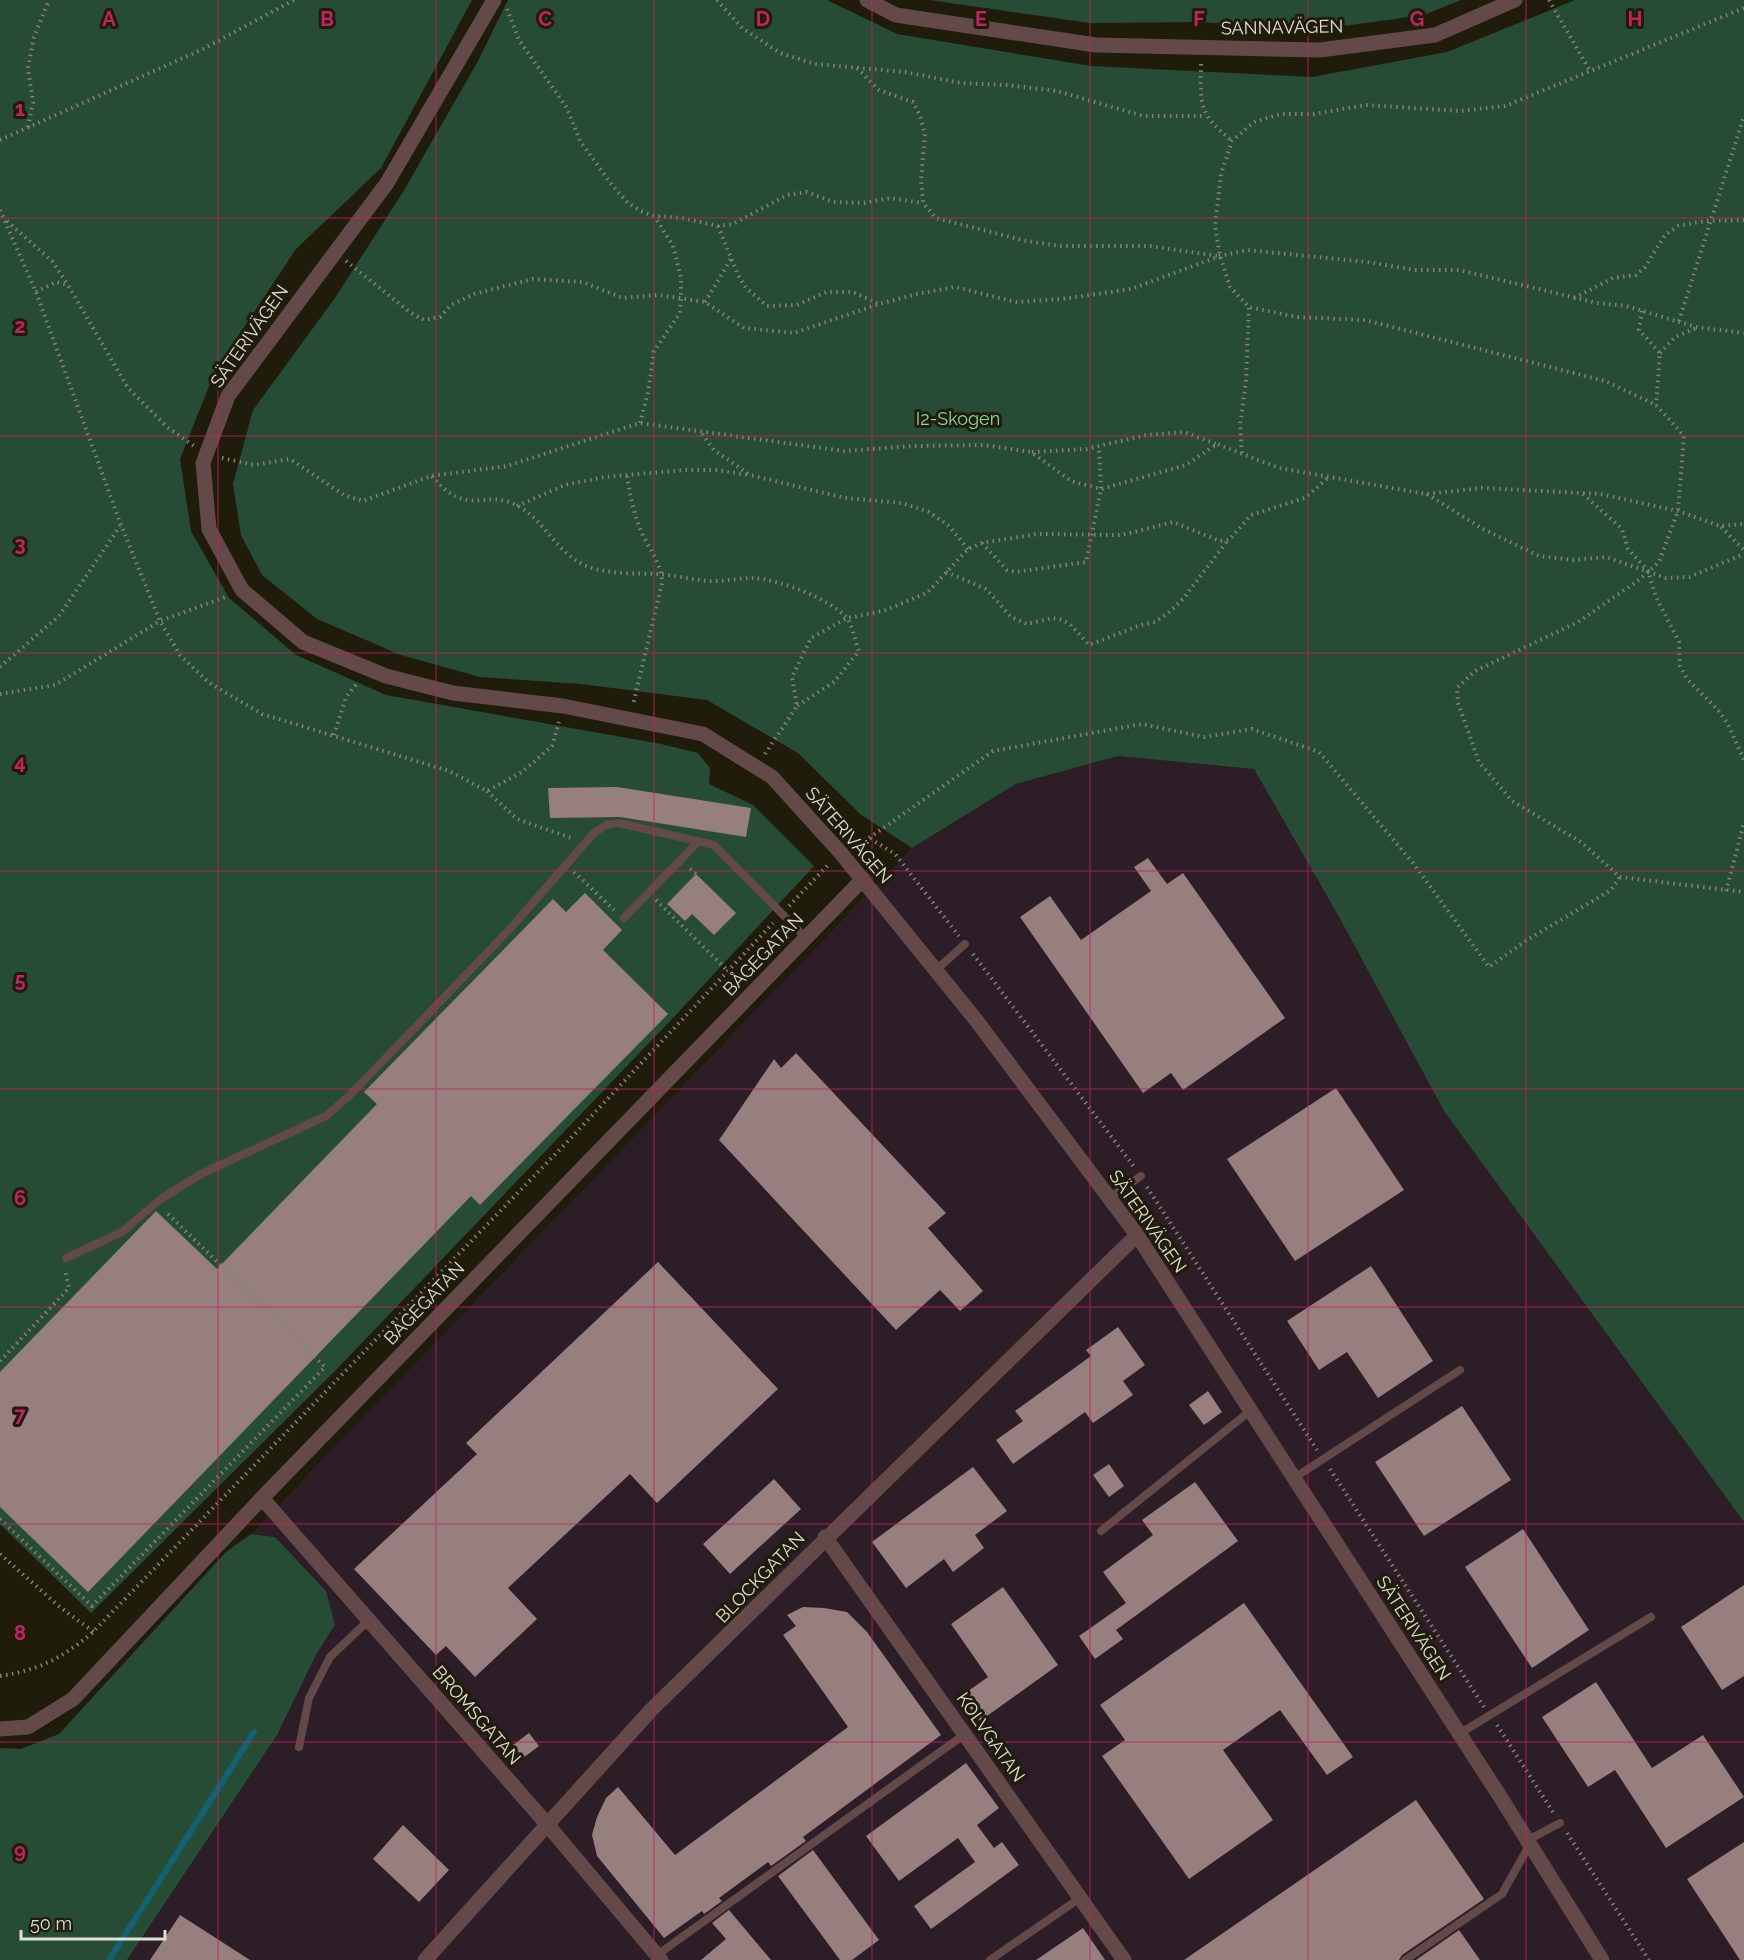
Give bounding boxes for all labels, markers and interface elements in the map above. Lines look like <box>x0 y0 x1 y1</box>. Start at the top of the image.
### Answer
text: A <box>102 7 116 31</box>
text: B <box>320 7 334 31</box>
text: C <box>538 7 552 31</box>
text: D <box>756 7 770 31</box>
text: E <box>975 7 987 31</box>
text: F <box>1193 7 1205 31</box>
text: G <box>1410 7 1424 31</box>
text: H <box>1628 7 1642 31</box>
street label: SANNAVÄGEN <box>1221 15 1343 39</box>
text: 1 <box>15 97 25 121</box>
street label: SÄTERIVÄGEN <box>206 281 292 391</box>
text: 2 <box>14 314 26 338</box>
park label: I2-Skogen <box>916 408 1000 429</box>
text: 3 <box>14 532 26 556</box>
text: 4 <box>14 750 26 774</box>
street label: SÄTERIVÄGEN <box>802 783 896 887</box>
street label: BÅGEGATAN <box>718 908 808 1000</box>
text: 5 <box>14 968 26 992</box>
street label: SÄTERIVÄGEN <box>1105 1166 1191 1276</box>
text: 6 <box>14 1186 26 1210</box>
street label: BÅGEGATAN <box>379 1257 469 1349</box>
text: 7 <box>14 1403 26 1427</box>
street label: BLOCKGATAN <box>711 1527 809 1627</box>
street label: SÄTERIVÄGEN <box>1372 1572 1456 1684</box>
text: 8 <box>14 1621 26 1645</box>
street label: BROMSGATAN <box>429 1661 525 1769</box>
street label: KOLVGATAN <box>952 1688 1030 1786</box>
text: 9 <box>14 1839 26 1863</box>
scale bar <box>21 1903 165 1941</box>
text: 50 m <box>30 1913 72 1934</box>

